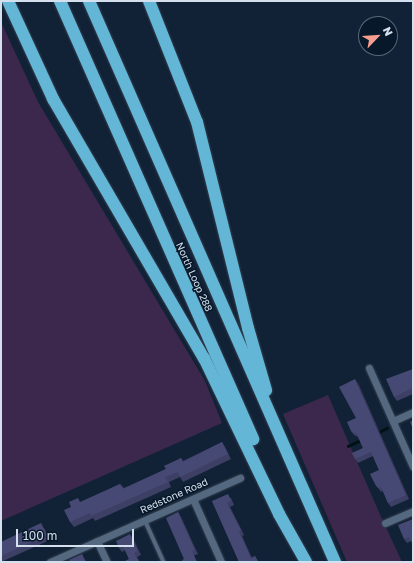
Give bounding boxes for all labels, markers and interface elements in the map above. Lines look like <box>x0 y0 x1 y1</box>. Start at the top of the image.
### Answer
north arrow <box>358 16 398 56</box>
text: N <box>381 25 396 38</box>
street label: North Loop 288 <box>173 240 215 314</box>
street label: Redstone Road <box>138 476 210 516</box>
scale bar <box>18 521 136 547</box>
text: 100 m <box>23 528 57 543</box>

